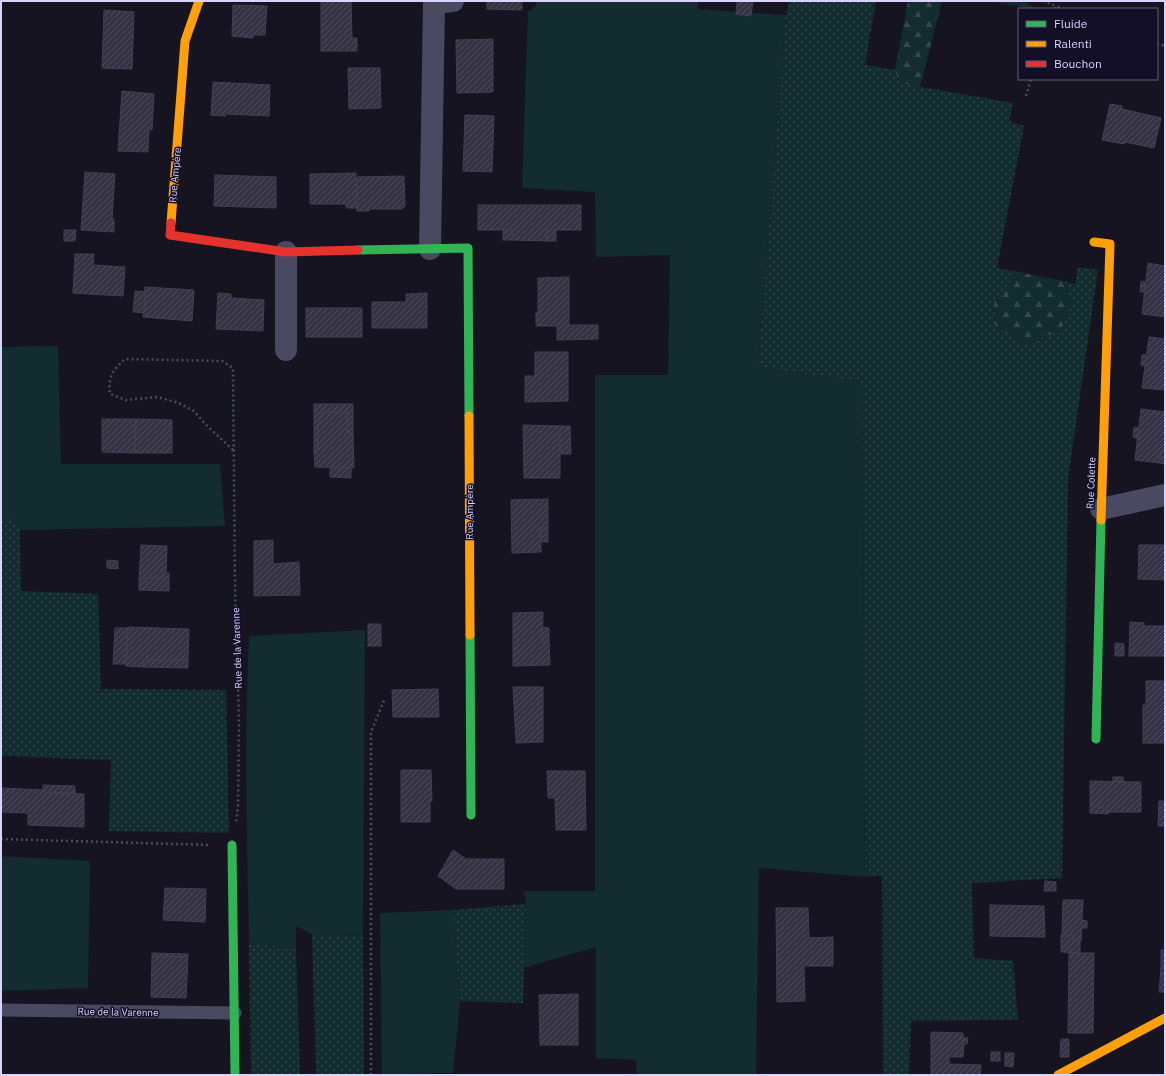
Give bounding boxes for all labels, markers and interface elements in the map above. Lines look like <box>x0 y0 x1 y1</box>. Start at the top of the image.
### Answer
legend <box>1018 8 1158 80</box>
text: Fluide <box>1054 16 1088 31</box>
text: Ralenti <box>1054 36 1092 51</box>
text: Bouchon <box>1054 56 1102 71</box>
street label: Rue Ampère <box>166 146 184 203</box>
street label: Rue Colette <box>1084 456 1098 509</box>
street label: Rue Ampère <box>463 484 476 540</box>
street label: Rue de la Varenne <box>229 607 245 689</box>
street label: Rue de la Varenne <box>77 1005 159 1019</box>

